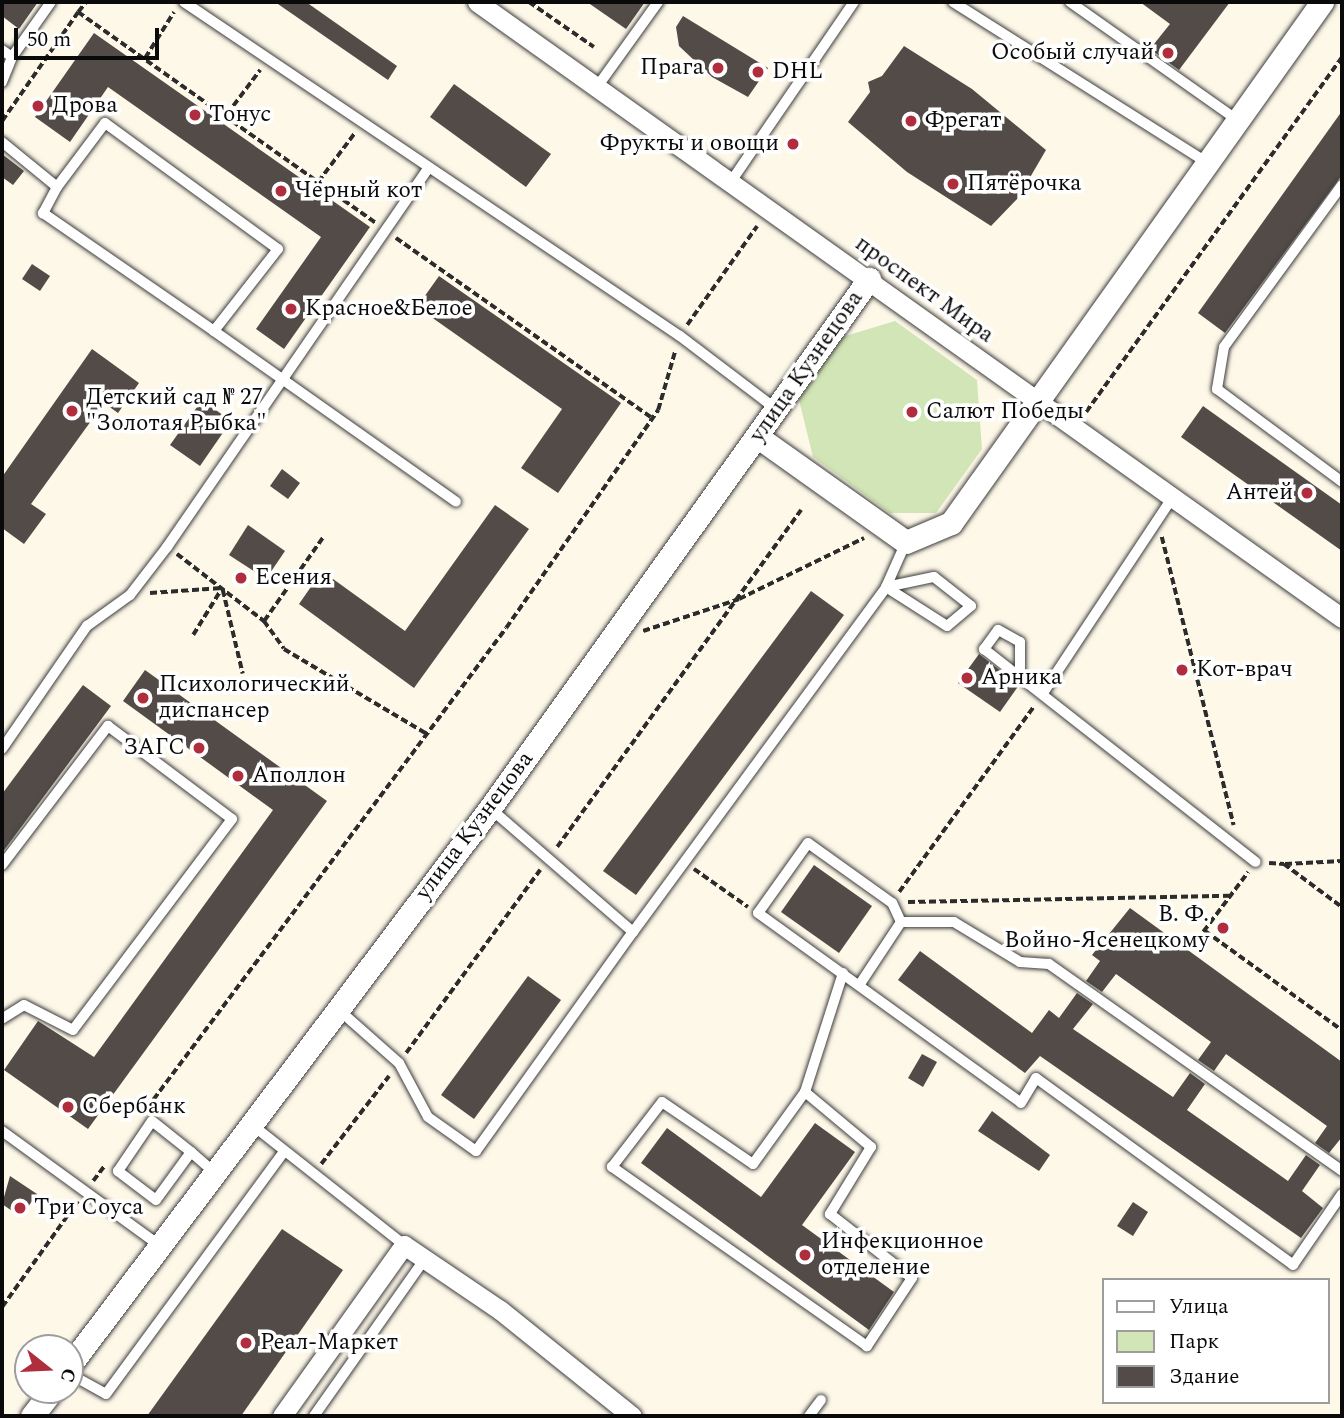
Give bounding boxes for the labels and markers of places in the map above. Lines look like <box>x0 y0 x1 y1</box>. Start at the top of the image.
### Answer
place label: Особый случай <box>991 39 1154 67</box>
marker: Особый случай <box>1160 45 1176 61</box>
place label: Прага <box>640 54 704 82</box>
place label: DHL <box>772 58 823 86</box>
marker: Прага <box>710 60 726 76</box>
marker: DHL <box>750 64 766 80</box>
place label: Дрова <box>52 92 118 120</box>
marker: Дрова <box>30 98 46 114</box>
place label: Тонус <box>209 101 271 129</box>
marker: Тонус <box>187 107 203 123</box>
place label: Фрегат <box>925 107 1002 135</box>
marker: Фрегат <box>903 113 919 129</box>
place label: Фрукты и овощи <box>600 130 779 158</box>
marker: Фрукты и овощи <box>785 136 801 152</box>
place label: Пятёрочка <box>967 170 1081 198</box>
marker: Пятёрочка <box>945 176 961 192</box>
place label: Чёрный кот <box>295 177 422 205</box>
marker: Чёрный кот <box>273 183 289 199</box>
place label: Красное&Белое <box>305 295 473 323</box>
marker: Красное&Белое <box>283 301 299 317</box>
place label: Детский сад № 27 "Золотая Рыбка" <box>86 384 267 438</box>
place label: Салют Победы <box>926 398 1084 426</box>
marker: Детский сад № 27 "Золотая Рыбка" <box>64 403 80 419</box>
marker: Салют Победы <box>904 404 920 420</box>
place label: Антей <box>1226 479 1293 507</box>
marker: Антей <box>1299 485 1315 501</box>
place label: Есения <box>255 564 332 592</box>
marker: Есения <box>233 570 249 586</box>
place label: Кот-врач <box>1196 656 1293 684</box>
marker: Кот-врач <box>1174 662 1190 678</box>
place label: Арника <box>981 664 1062 692</box>
marker: Арника <box>959 670 975 686</box>
place label: Психологический диспансер <box>159 671 350 725</box>
marker: Психологический диспансер <box>133 688 153 708</box>
place label: ЗАГС <box>123 734 185 762</box>
marker: ЗАГС <box>191 740 207 756</box>
place label: Аполлон <box>252 762 346 790</box>
marker: Аполлон <box>230 768 246 784</box>
place label: В. Ф. Войно-Ясенецкому <box>1004 901 1209 955</box>
marker: В. Ф. Войно-Ясенецкому <box>1215 920 1231 936</box>
place label: Сбербанк <box>82 1093 186 1121</box>
marker: Сбербанк <box>60 1099 76 1115</box>
place label: Три Соуса <box>34 1194 144 1222</box>
marker: Три Соуса <box>12 1200 28 1216</box>
place label: Инфекционное отделение <box>821 1228 984 1282</box>
marker: Инфекционное отделение <box>795 1245 815 1265</box>
place label: Реал-Маркет <box>260 1329 398 1357</box>
marker: Реал-Маркет <box>238 1335 254 1351</box>

